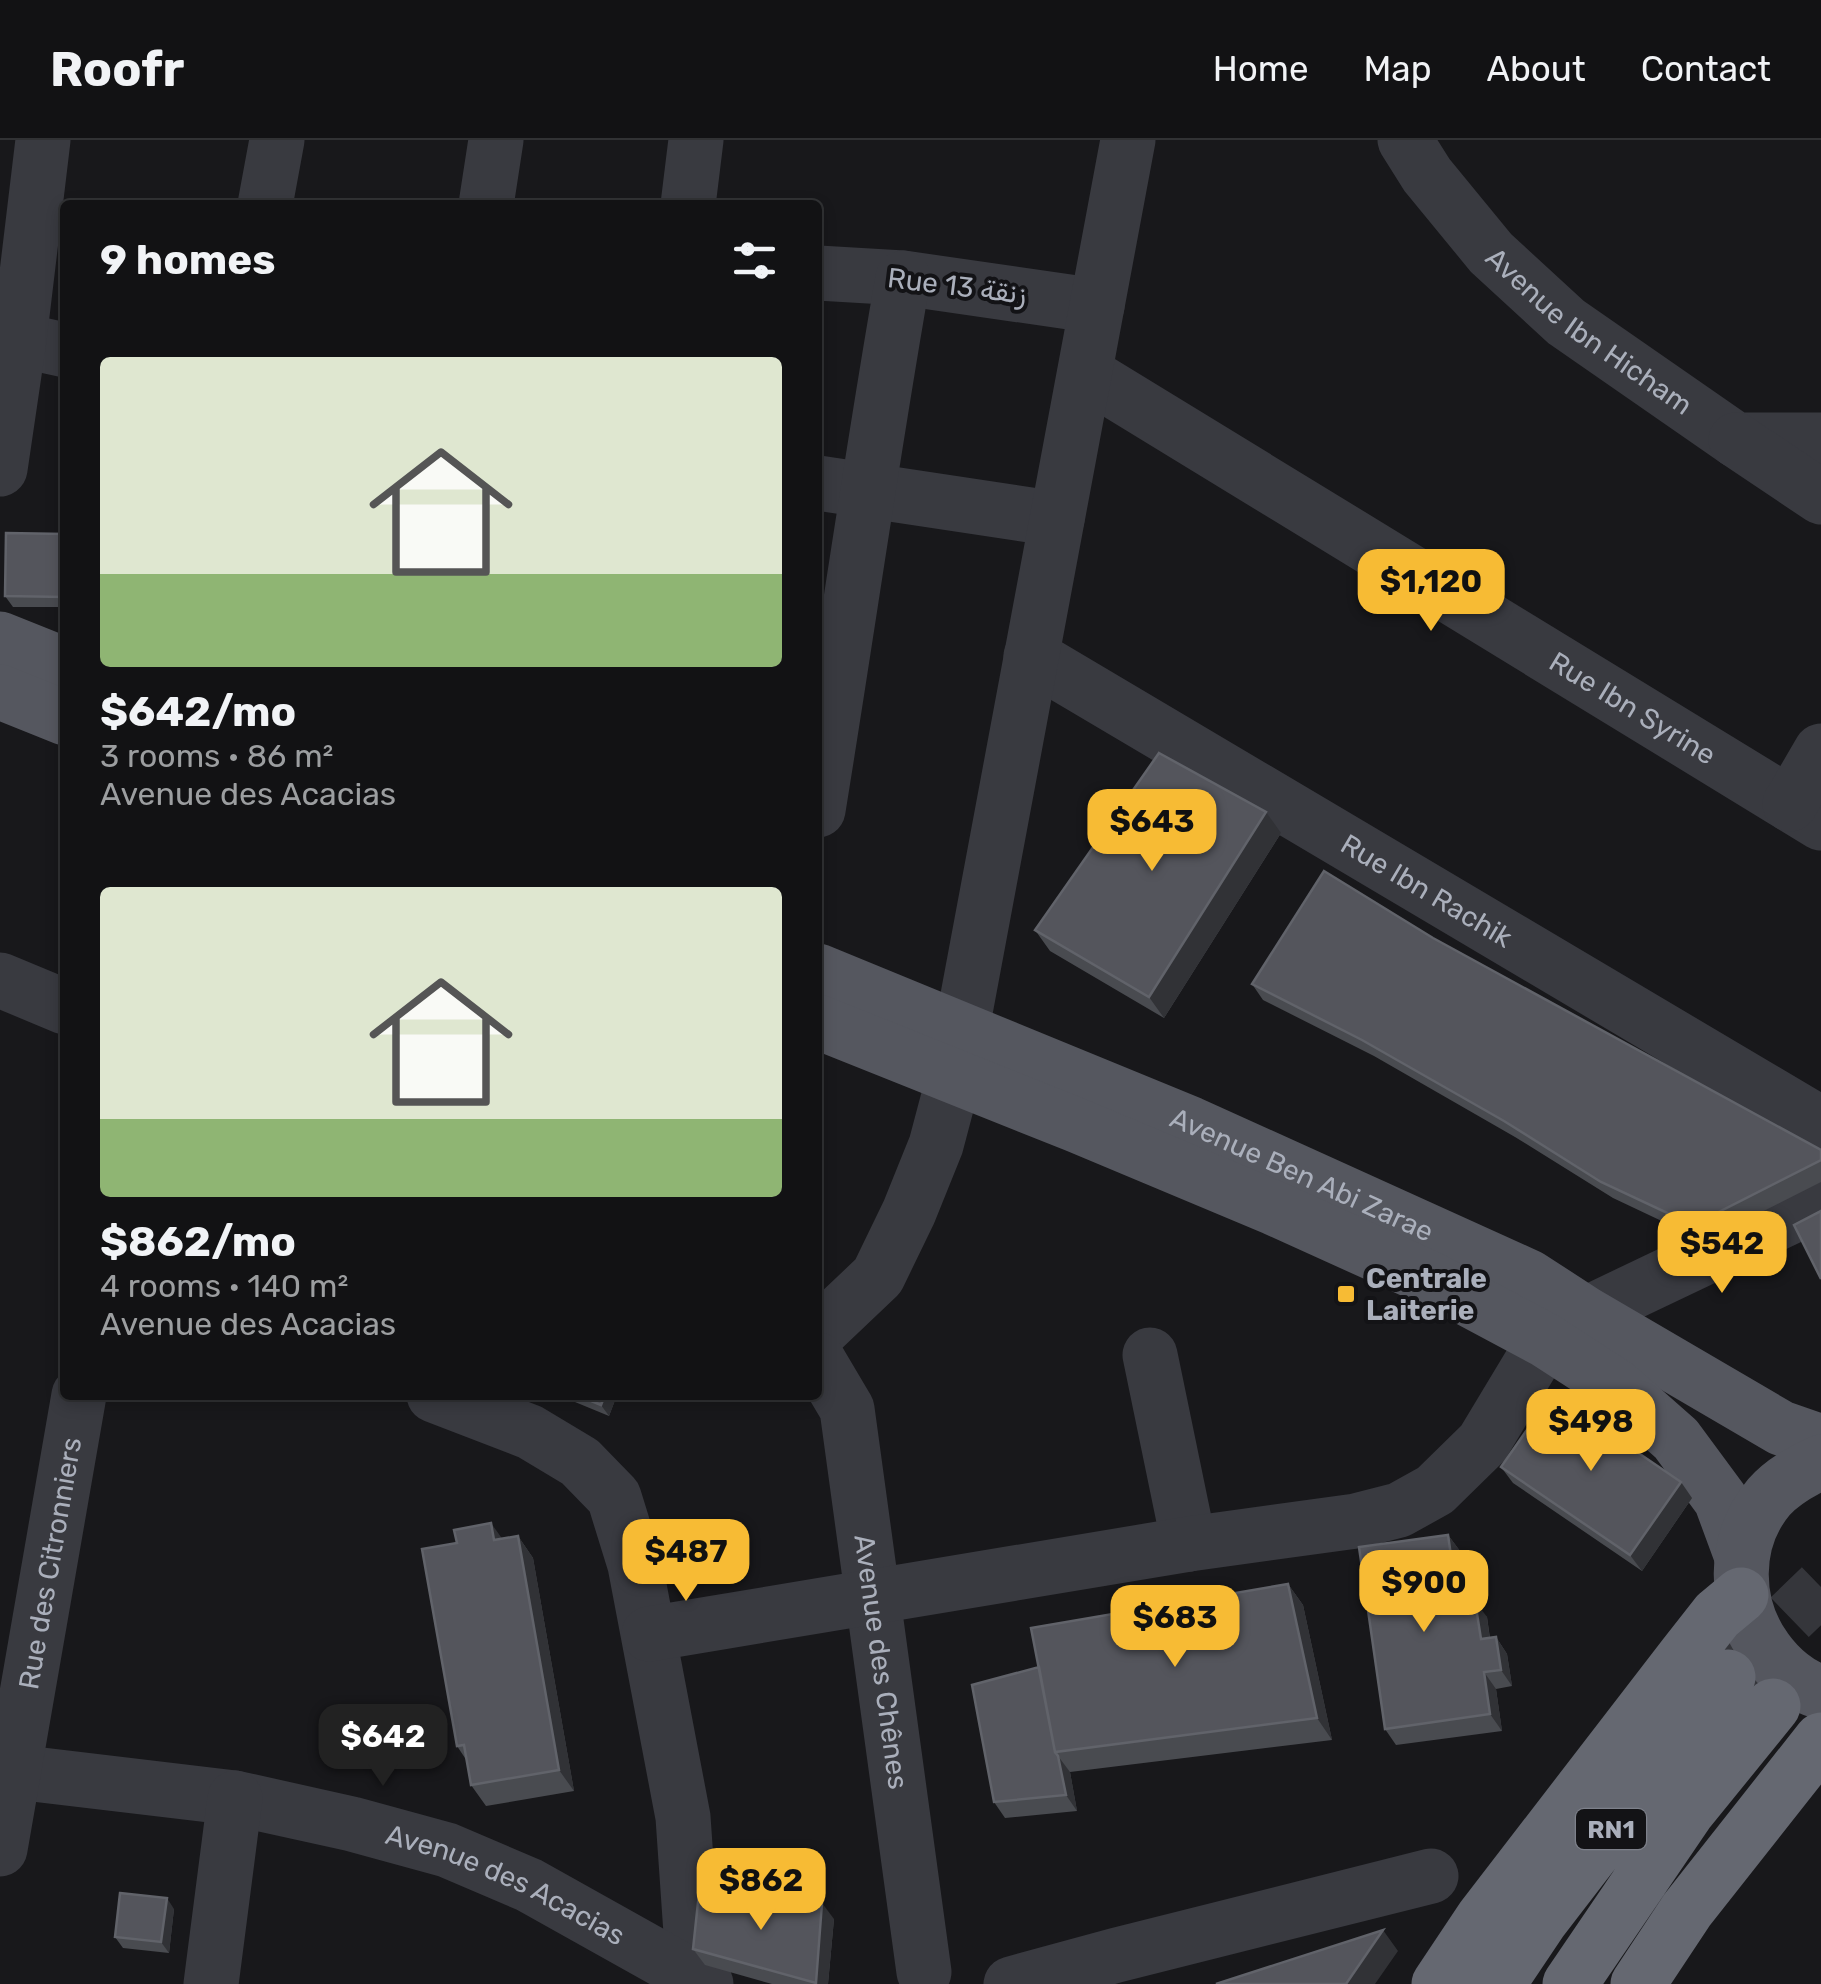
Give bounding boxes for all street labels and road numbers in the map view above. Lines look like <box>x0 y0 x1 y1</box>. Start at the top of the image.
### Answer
street label: Avenue Ibn Hicham <box>1479 240 1699 421</box>
street label: Rue 13 زنقة <box>886 261 1028 311</box>
street label: Rue Ibn Syrine <box>1544 645 1722 771</box>
street label: Rue Ibn Rachik <box>1335 827 1519 954</box>
street label: Avenue Ben Abi Zarae <box>1165 1101 1439 1248</box>
street label: Rue des Citronniers <box>12 1435 88 1692</box>
street label: Avenue des Chênes <box>848 1532 915 1791</box>
road number: RN1 <box>1576 1809 1646 1849</box>
street label: Avenue des Acacias <box>382 1818 631 1952</box>

